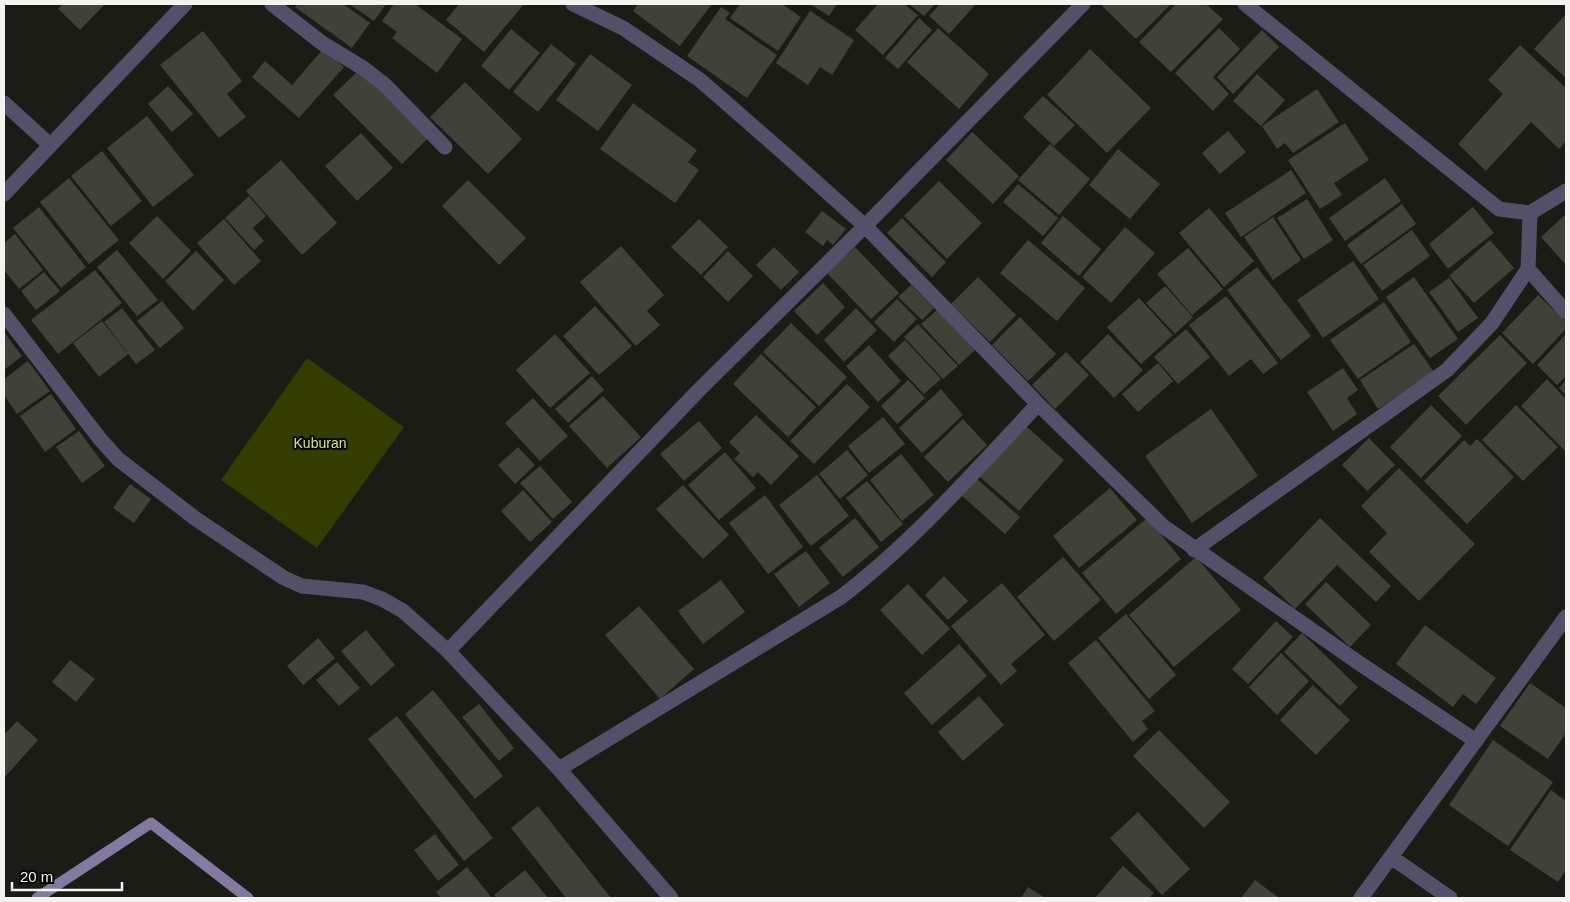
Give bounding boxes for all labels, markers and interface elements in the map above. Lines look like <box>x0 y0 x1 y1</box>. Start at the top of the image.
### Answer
park label: Kuburan <box>294 435 346 451</box>
scale bar <box>12 860 122 892</box>
text: 20 m <box>20 868 53 885</box>

